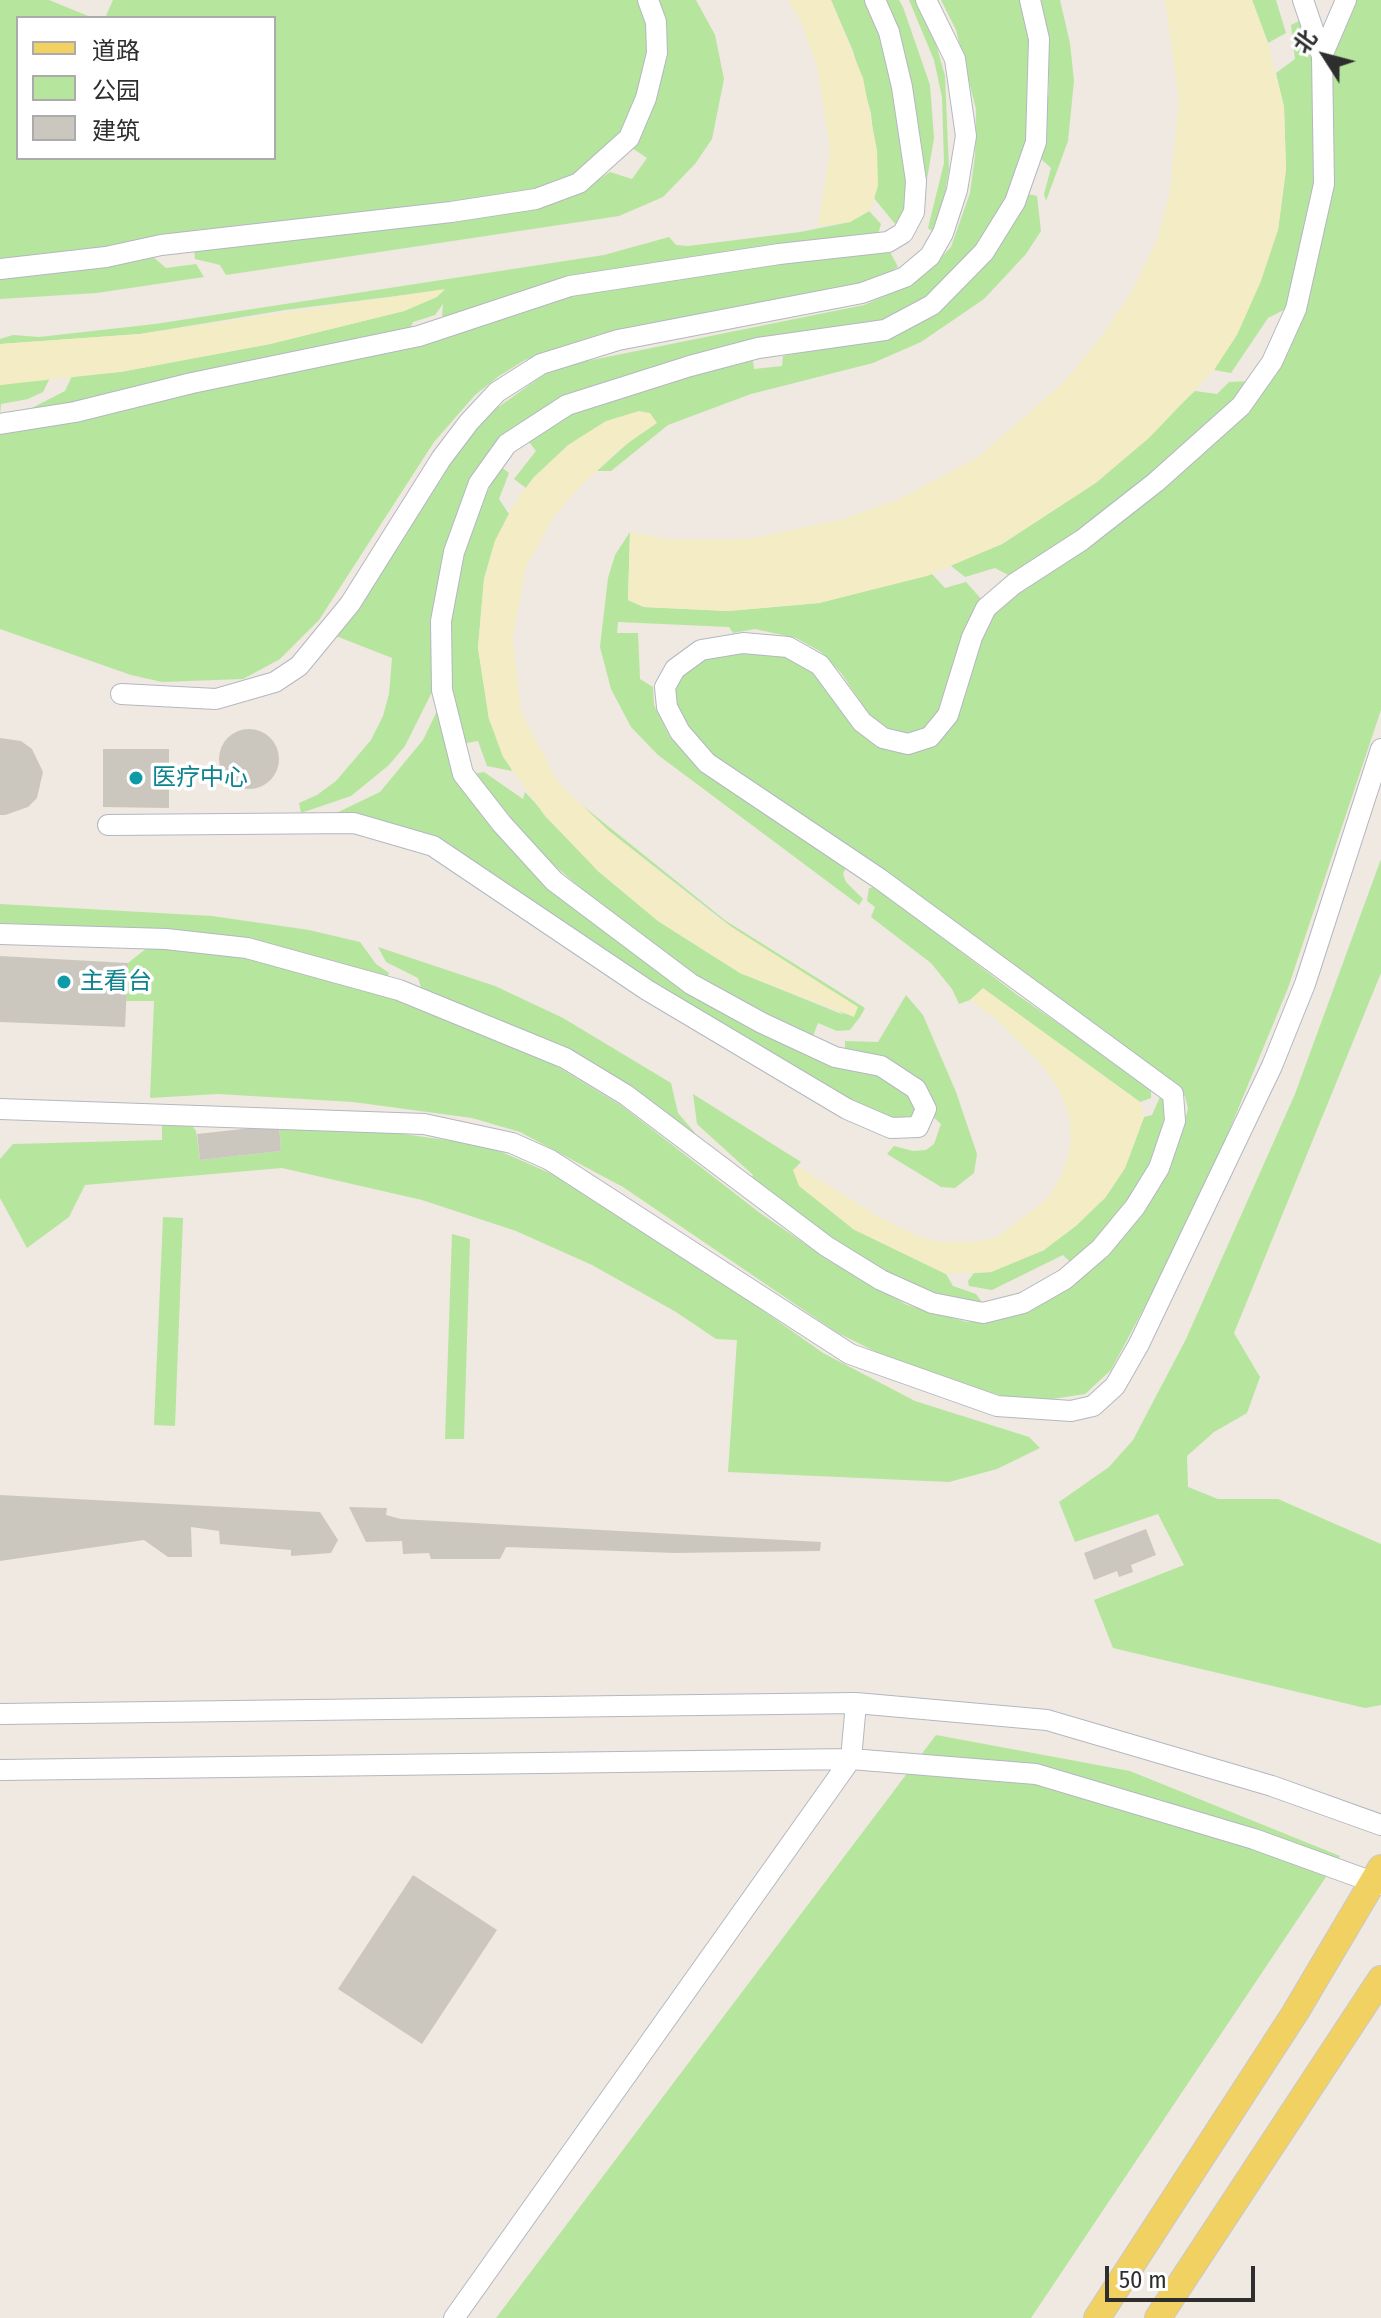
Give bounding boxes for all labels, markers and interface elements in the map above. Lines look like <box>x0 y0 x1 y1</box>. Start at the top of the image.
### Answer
legend <box>16 16 276 160</box>
north arrow <box>1285 16 1365 96</box>
text: 北 <box>1288 25 1323 58</box>
text: 道路 <box>92 37 140 65</box>
text: 公园 <box>92 77 140 105</box>
text: 建筑 <box>92 117 140 145</box>
place label: 医疗中心 <box>152 764 248 792</box>
marker: 医疗中心 <box>127 769 145 787</box>
place label: 主看台 <box>80 968 152 996</box>
marker: 主看台 <box>55 973 73 991</box>
scale bar <box>1109 2250 1259 2300</box>
text: 50 m <box>1119 2266 1167 2294</box>

